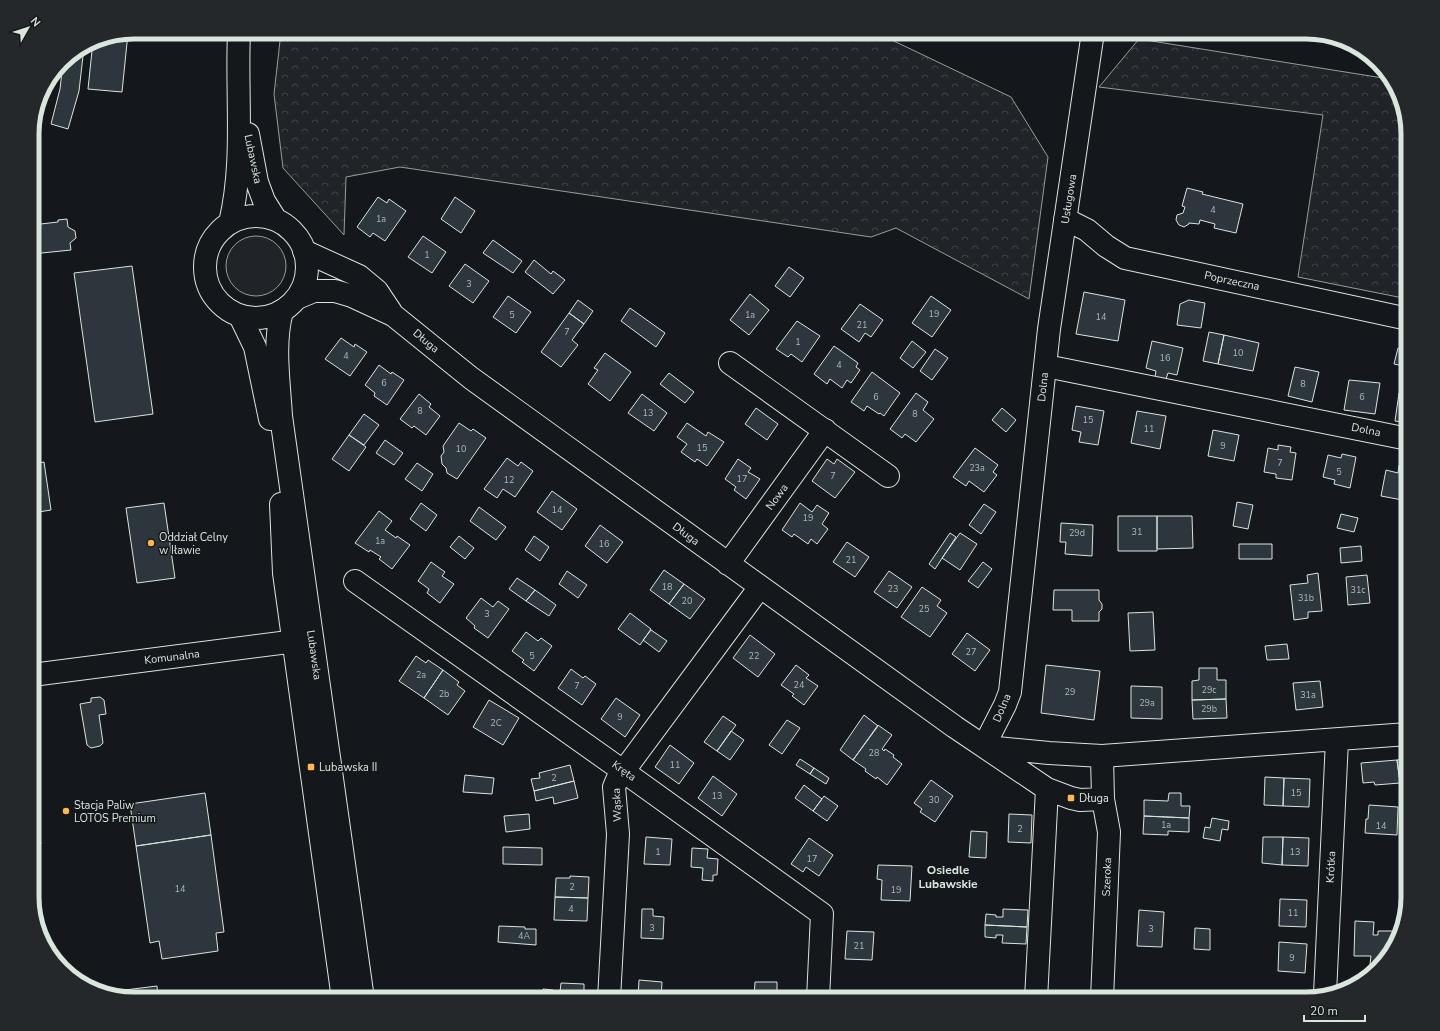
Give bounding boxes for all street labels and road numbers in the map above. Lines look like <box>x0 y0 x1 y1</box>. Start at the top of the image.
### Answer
street label: Lubawska <box>240 133 266 185</box>
street label: Usługowa <box>1058 173 1080 225</box>
street label: Poprzeczna <box>1203 268 1261 294</box>
street label: Długa <box>410 326 442 356</box>
street label: Dolna <box>1034 371 1052 403</box>
street label: Dolna <box>1350 420 1382 440</box>
street label: Nowa <box>762 481 792 513</box>
street label: Długa <box>670 519 703 549</box>
street label: Lubawska <box>303 629 325 681</box>
street label: Komunalna <box>143 646 201 668</box>
street label: Dolna <box>989 691 1015 725</box>
street label: Kręta <box>609 757 639 785</box>
street label: Wąska <box>609 788 625 822</box>
street label: Krótka <box>1323 851 1339 883</box>
street label: Szeroka <box>1099 857 1115 897</box>

